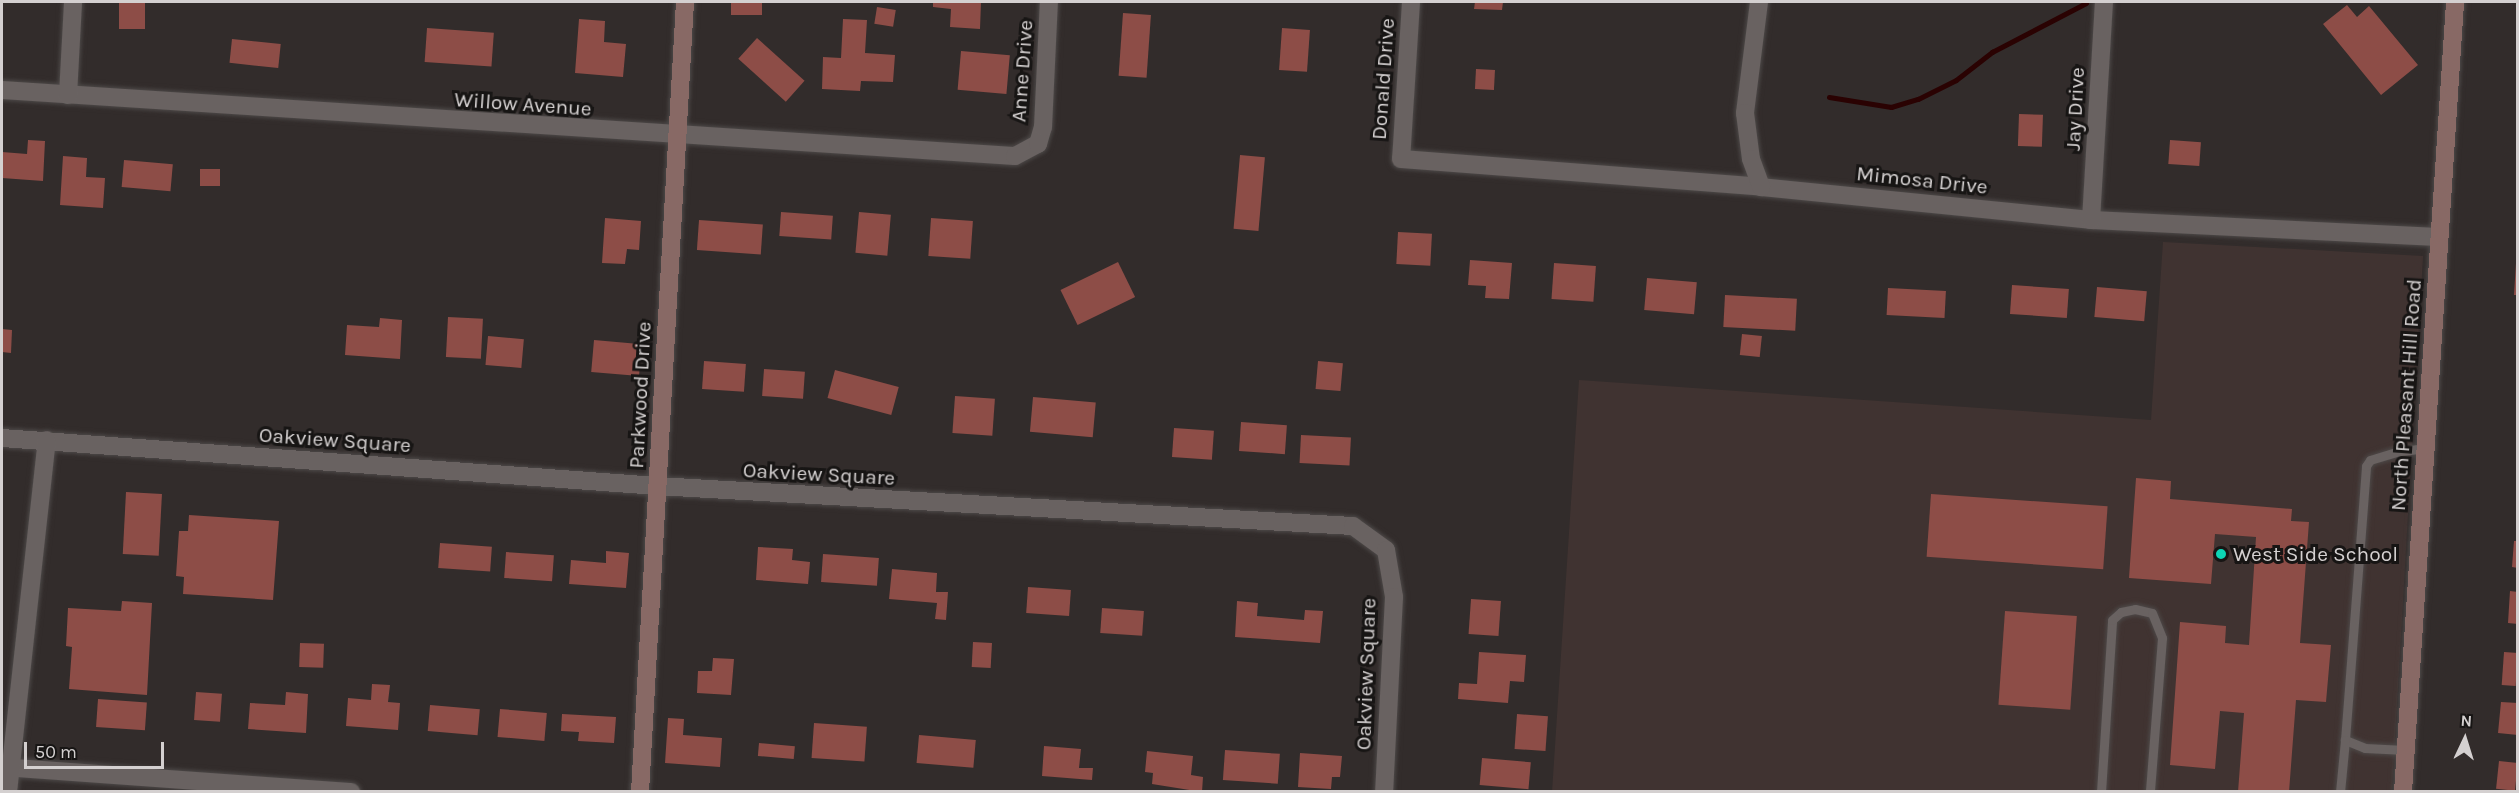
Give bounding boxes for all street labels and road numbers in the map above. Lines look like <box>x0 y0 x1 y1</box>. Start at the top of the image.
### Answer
street label: Donald Drive <box>1366 17 1400 141</box>
street label: Anne Drive <box>1006 19 1038 123</box>
street label: Jay Drive <box>2060 66 2090 152</box>
street label: Willow Avenue <box>453 87 593 121</box>
street label: Mimosa Drive <box>1855 161 1989 199</box>
street label: North Pleasant Hill Road <box>2385 278 2427 512</box>
street label: Parkwood Drive <box>624 321 656 469</box>
street label: Oakview Square <box>258 422 412 458</box>
street label: Oakview Square <box>742 457 896 491</box>
street label: Oakview Square <box>1351 597 1381 751</box>

